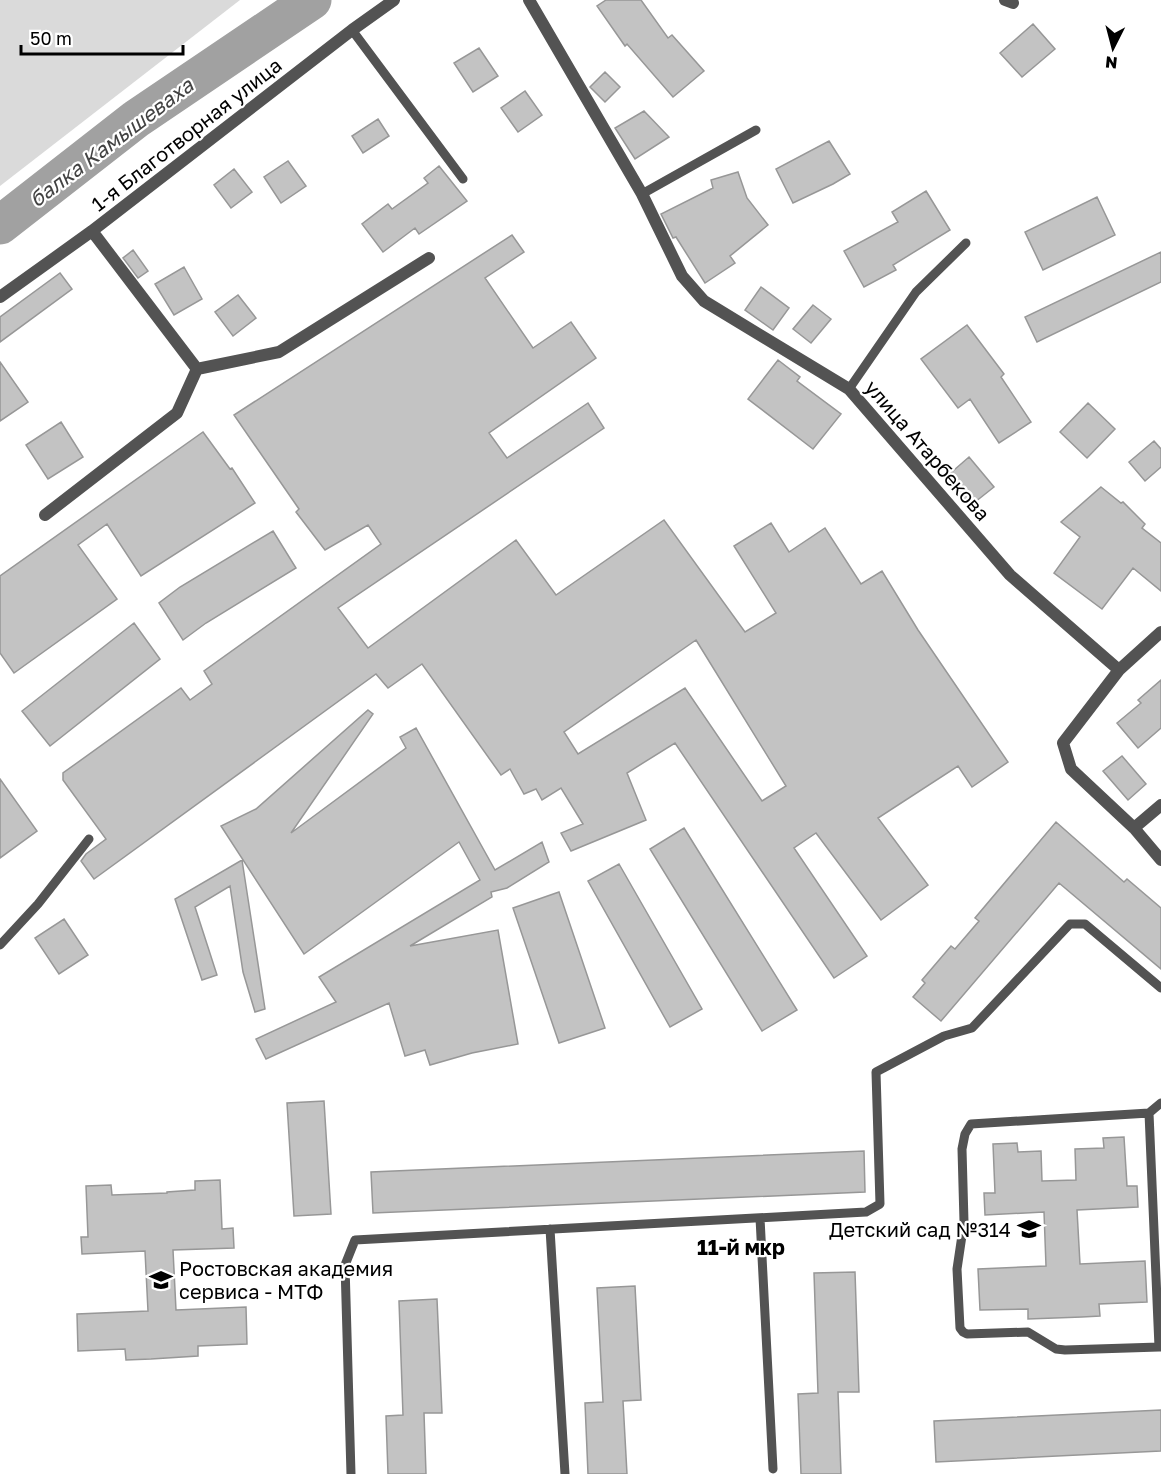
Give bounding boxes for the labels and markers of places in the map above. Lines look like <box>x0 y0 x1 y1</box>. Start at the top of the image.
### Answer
school or university icon: Детский сад №314 <box>1016 1216 1042 1242</box>
place label: Детский сад №314 <box>829 1217 1011 1241</box>
place label: Ростовская академия сервиса - МТФ <box>179 1256 393 1303</box>
school or university icon: Ростовская академия сервиса - МТФ <box>148 1267 174 1293</box>

